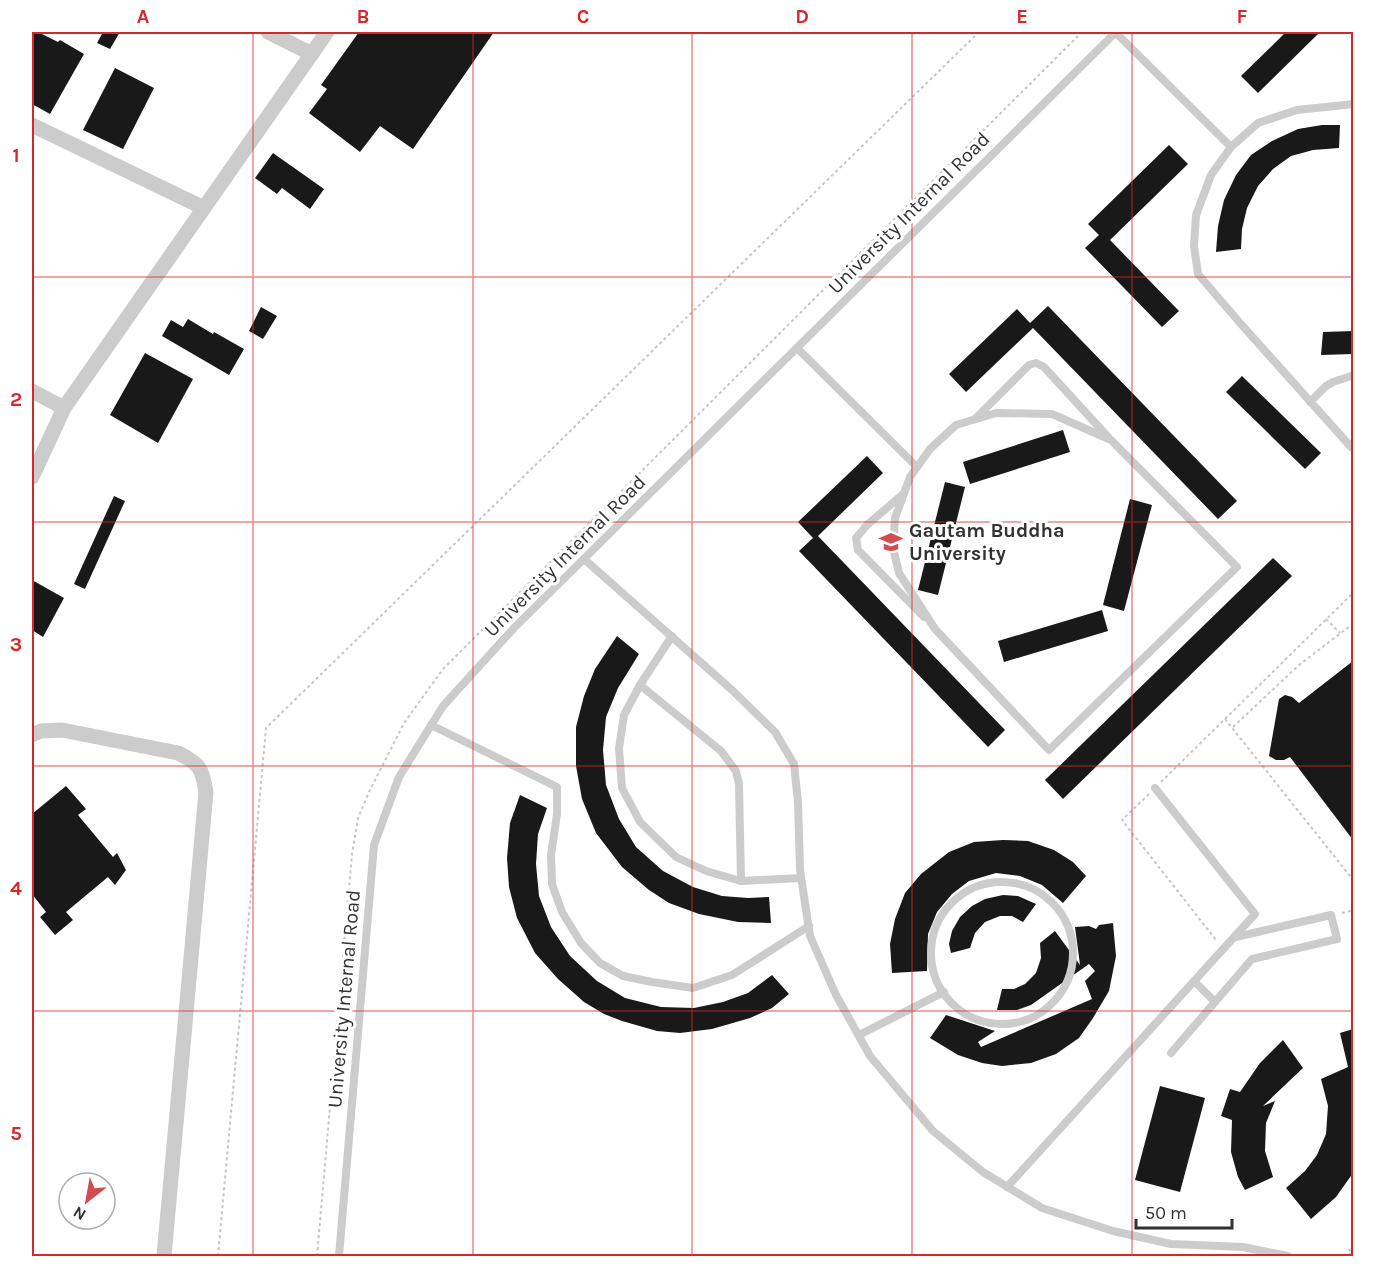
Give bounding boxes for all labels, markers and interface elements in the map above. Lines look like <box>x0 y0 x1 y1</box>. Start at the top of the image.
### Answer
text: A <box>137 5 150 28</box>
text: B <box>357 5 369 28</box>
text: C <box>577 5 589 28</box>
text: D <box>795 5 809 28</box>
text: E <box>1016 5 1028 28</box>
text: F <box>1237 5 1248 28</box>
street label: University Internal Road <box>823 127 995 299</box>
text: 1 <box>12 144 20 167</box>
text: 2 <box>10 388 22 411</box>
street label: University Internal Road <box>479 470 651 642</box>
place label: Gautam Buddha University <box>909 519 1065 565</box>
school or university icon: Gautam Buddha University <box>878 529 904 555</box>
text: 3 <box>10 633 22 656</box>
text: 4 <box>10 877 22 900</box>
street label: University Internal Road <box>323 889 365 1109</box>
text: 5 <box>10 1122 22 1145</box>
north arrow <box>57 1171 117 1231</box>
scale bar <box>1136 1192 1232 1230</box>
text: N <box>70 1202 89 1225</box>
text: 50 m <box>1145 1202 1187 1224</box>

